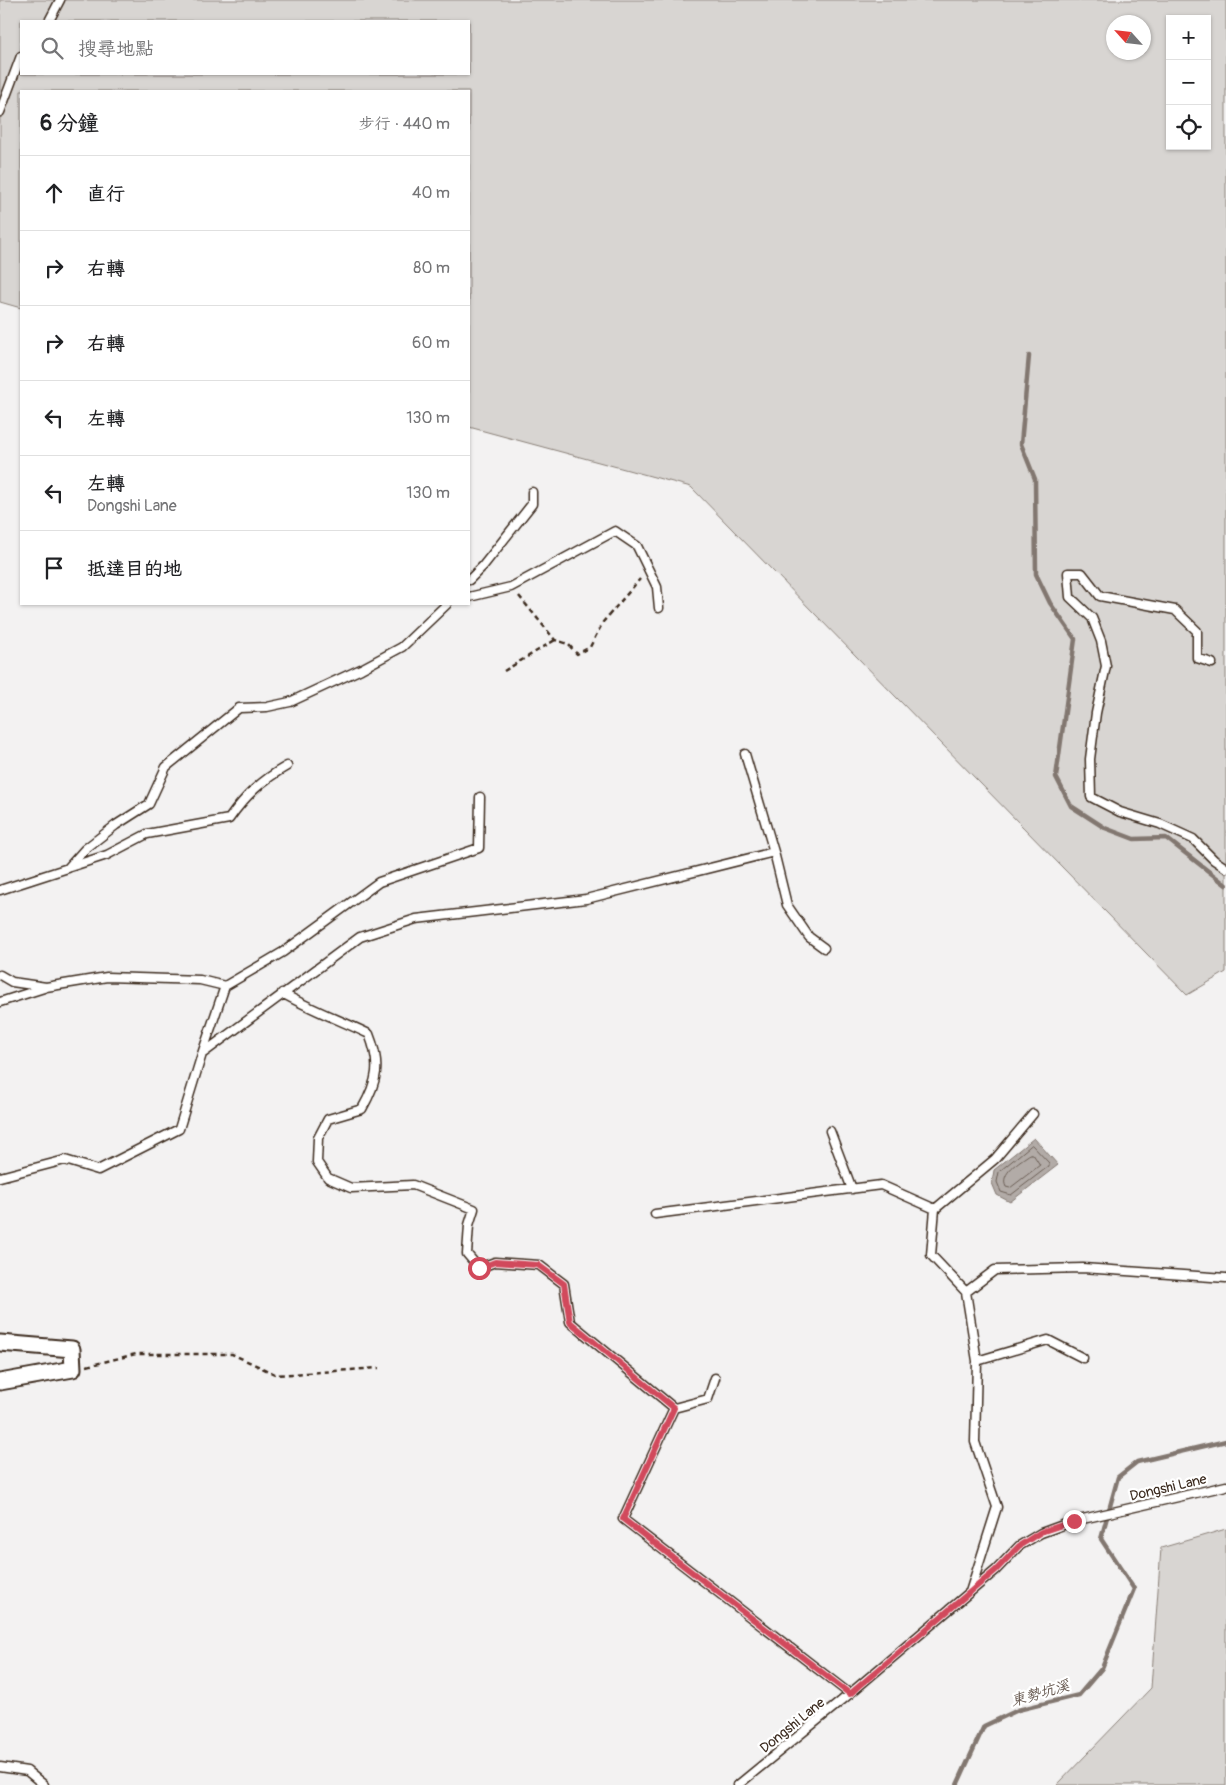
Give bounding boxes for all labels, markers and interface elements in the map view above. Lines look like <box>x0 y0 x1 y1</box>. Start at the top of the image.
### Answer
north arrow <box>1106 15 1151 60</box>
map controls <box>1166 15 1211 150</box>
button: + <box>1166 15 1211 60</box>
search box <box>20 20 470 75</box>
icon: search <box>38 34 66 62</box>
text: 搜尋地點 <box>78 37 154 61</box>
button: − <box>1166 60 1211 105</box>
button: locate <box>1166 105 1211 150</box>
text: 6 分鐘 <box>40 110 99 137</box>
text: 步行 · 440 m <box>359 114 450 134</box>
icon: ahead <box>40 179 68 207</box>
text: 直行 <box>87 182 125 206</box>
text: 40 m <box>412 183 450 203</box>
icon: right <box>40 254 68 282</box>
text: 右轉 <box>87 257 125 281</box>
text: 80 m <box>413 258 450 278</box>
icon: right <box>40 329 68 357</box>
text: 右轉 <box>87 332 125 356</box>
text: 60 m <box>412 333 450 353</box>
icon: left <box>40 404 68 432</box>
text: 左轉 <box>87 407 125 431</box>
text: 130 m <box>406 408 450 428</box>
text: 左轉 <box>87 472 125 496</box>
icon: left <box>40 479 68 507</box>
text: 130 m <box>406 483 450 503</box>
text: Dongshi Lane <box>87 496 177 516</box>
icon: arrive <box>40 554 68 582</box>
text: 抵達目的地 <box>87 557 182 581</box>
route start <box>468 1257 491 1280</box>
street label: Dongshi Lane <box>1128 1470 1208 1505</box>
route end <box>1063 1510 1086 1533</box>
water label: 東勢坑溪 <box>1009 1676 1073 1711</box>
street label: Dongshi Lane <box>756 1694 828 1757</box>

